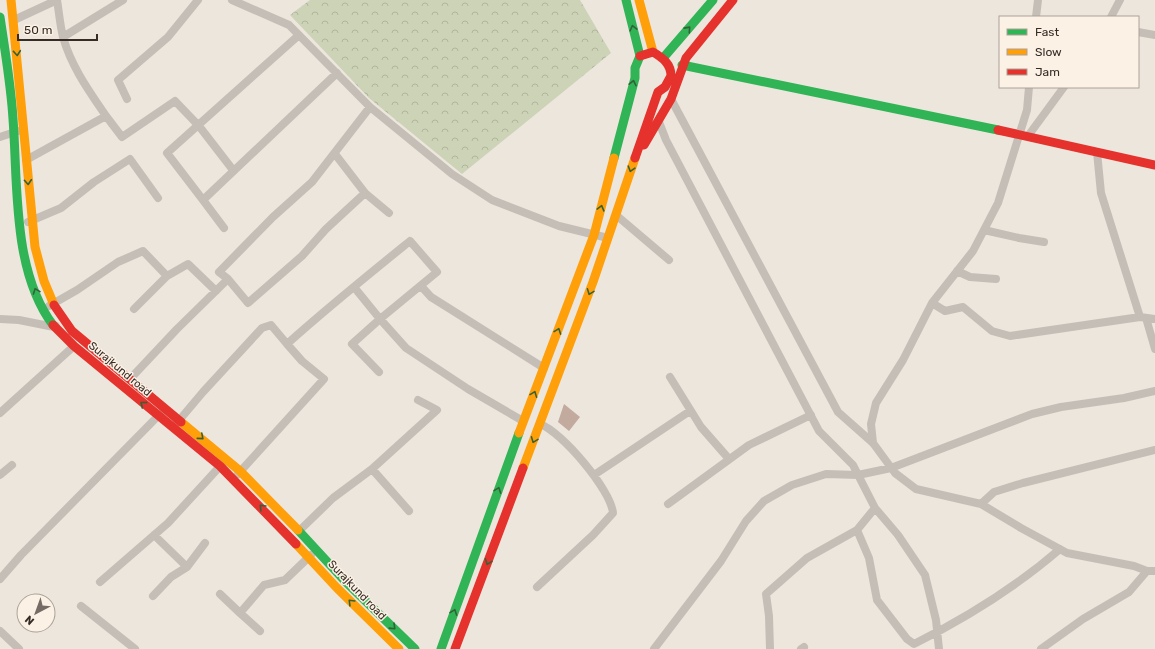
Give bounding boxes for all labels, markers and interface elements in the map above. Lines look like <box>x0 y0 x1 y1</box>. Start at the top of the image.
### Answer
scale bar <box>18 16 97 42</box>
legend <box>999 16 1139 88</box>
text: 50 m <box>24 23 52 37</box>
one-way arrow <box>630 25 638 31</box>
text: Fast <box>1035 25 1059 39</box>
one-way arrow <box>684 26 691 33</box>
text: Slow <box>1035 45 1062 59</box>
one-way arrow <box>13 50 22 56</box>
text: Jam <box>1035 65 1060 79</box>
one-way arrow <box>629 79 637 86</box>
one-way arrow <box>627 165 636 172</box>
one-way arrow <box>23 179 32 185</box>
one-way arrow <box>596 205 604 212</box>
one-way arrow <box>32 287 41 294</box>
one-way arrow <box>586 289 594 296</box>
one-way arrow <box>553 328 561 335</box>
street label: Surajkund road <box>86 339 154 399</box>
one-way arrow <box>529 391 537 398</box>
one-way arrow <box>140 401 147 408</box>
one-way arrow <box>197 433 204 440</box>
one-way arrow <box>531 436 539 443</box>
one-way arrow <box>494 487 502 494</box>
one-way arrow <box>259 504 267 512</box>
street label: Surajkund road <box>325 558 389 622</box>
one-way arrow <box>485 558 493 565</box>
north arrow <box>16 593 56 633</box>
one-way arrow <box>348 599 356 607</box>
one-way arrow <box>449 609 458 616</box>
text: N <box>22 613 37 628</box>
one-way arrow <box>388 622 396 630</box>

